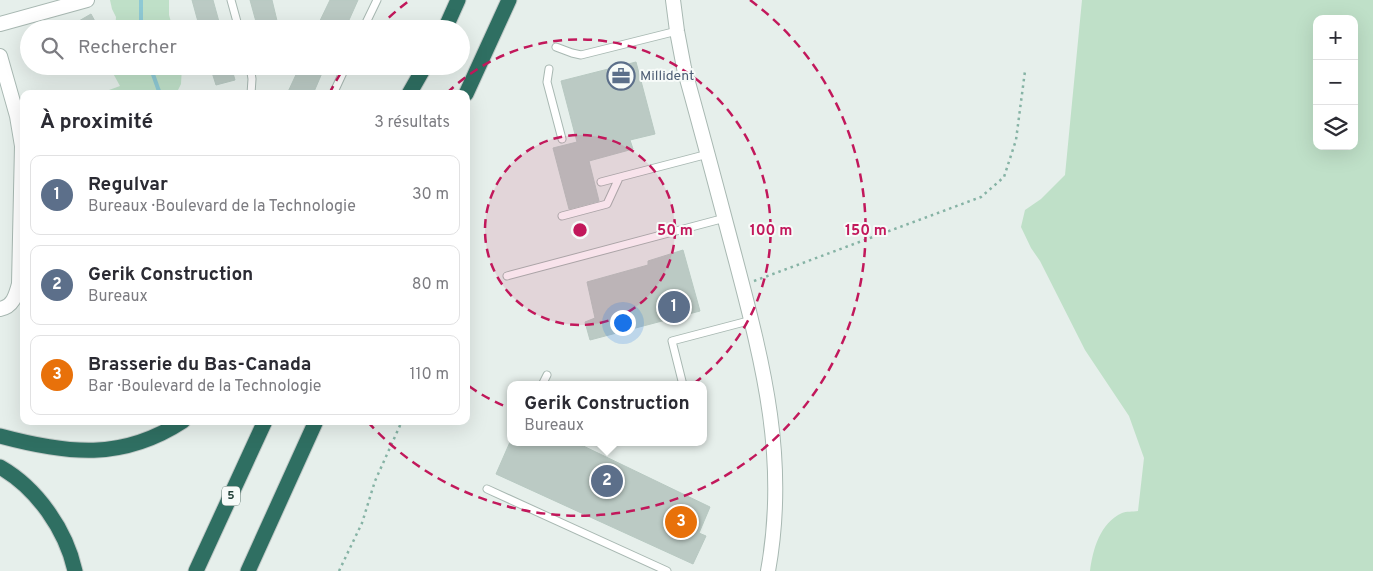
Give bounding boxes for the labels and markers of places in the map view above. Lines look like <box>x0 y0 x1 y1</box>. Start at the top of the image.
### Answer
office icon: Millident <box>606 61 636 91</box>
place label: Millident <box>640 68 694 85</box>
centre of rings <box>571 221 589 239</box>
pin: 1 <box>658 288 690 326</box>
pin: 2 <box>591 462 623 500</box>
pin: 3 <box>665 503 697 541</box>

